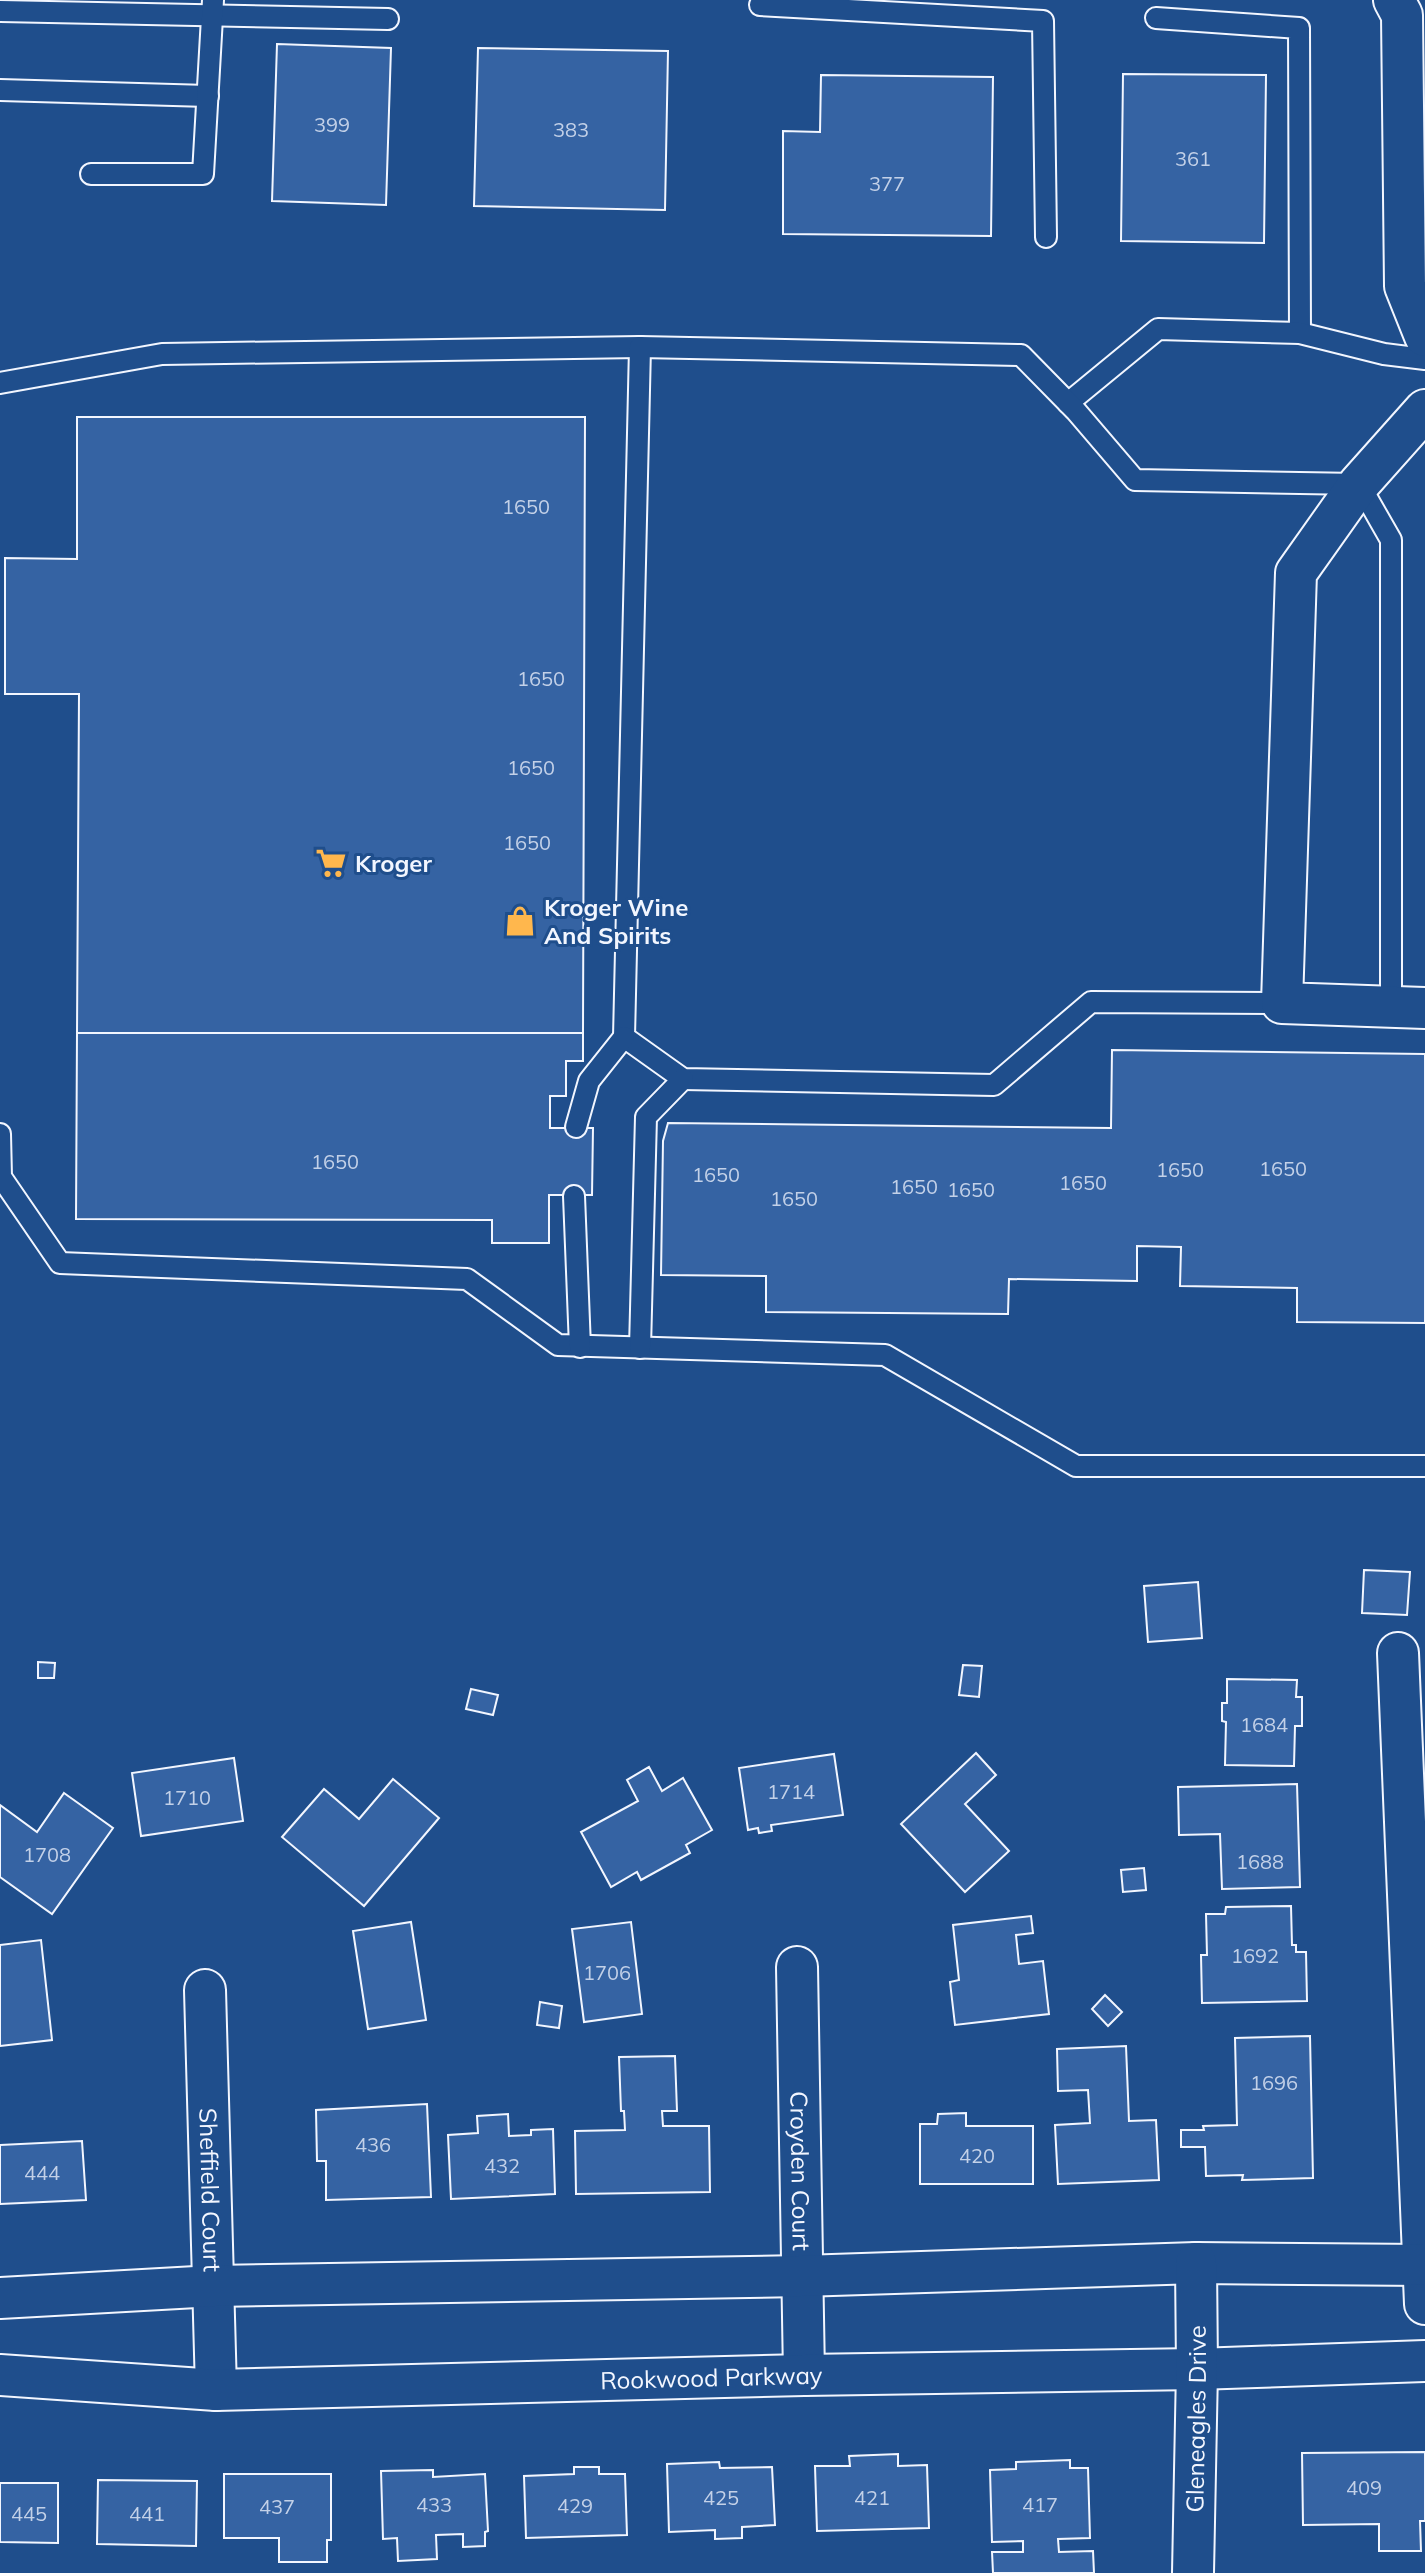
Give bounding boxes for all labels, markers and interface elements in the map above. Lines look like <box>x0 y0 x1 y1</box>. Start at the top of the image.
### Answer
house number: 399 <box>314 112 350 137</box>
house number: 383 <box>553 117 589 142</box>
house number: 361 <box>1175 146 1211 171</box>
house number: 377 <box>869 171 905 196</box>
house number: 1650 <box>502 494 550 519</box>
house number: 1650 <box>517 666 565 691</box>
house number: 1650 <box>507 755 555 780</box>
house number: 1650 <box>503 830 551 855</box>
supermarket icon: Kroger <box>314 846 348 880</box>
place label: Kroger <box>355 848 433 878</box>
place label: Kroger Wine And Spirits <box>544 892 688 950</box>
shop icon: Kroger Wine And Spirits <box>503 904 537 938</box>
house number: 1650 <box>311 1149 359 1174</box>
house number: 1650 <box>1259 1156 1307 1181</box>
house number: 1650 <box>1156 1157 1204 1182</box>
house number: 1650 <box>692 1162 740 1187</box>
house number: 1650 <box>1059 1170 1107 1195</box>
house number: 1650 <box>890 1174 938 1199</box>
house number: 1650 <box>947 1177 995 1202</box>
house number: 1650 <box>770 1186 818 1211</box>
house number: 1684 <box>1240 1712 1288 1737</box>
house number: 1714 <box>767 1779 815 1804</box>
house number: 1710 <box>163 1785 211 1810</box>
house number: 1708 <box>23 1842 71 1867</box>
house number: 1688 <box>1236 1849 1284 1874</box>
house number: 1692 <box>1231 1943 1279 1968</box>
house number: 1706 <box>583 1960 631 1985</box>
house number: 1696 <box>1250 2070 1298 2095</box>
street label: Croyden Court <box>784 2091 817 2251</box>
street label: Sheffield Court <box>193 2108 228 2272</box>
house number: 436 <box>355 2132 391 2157</box>
house number: 420 <box>959 2143 995 2168</box>
house number: 432 <box>484 2153 520 2178</box>
house number: 444 <box>24 2160 60 2185</box>
street label: Gleneagles Drive <box>1179 2325 1212 2513</box>
street label: Rookwood Parkway <box>600 2360 823 2395</box>
house number: 409 <box>1346 2475 1382 2500</box>
house number: 425 <box>703 2485 739 2510</box>
house number: 421 <box>854 2485 890 2510</box>
house number: 433 <box>416 2492 452 2517</box>
house number: 417 <box>1022 2492 1058 2517</box>
house number: 429 <box>557 2493 593 2518</box>
house number: 437 <box>259 2494 295 2519</box>
house number: 445 <box>11 2501 47 2526</box>
house number: 441 <box>129 2501 165 2526</box>

